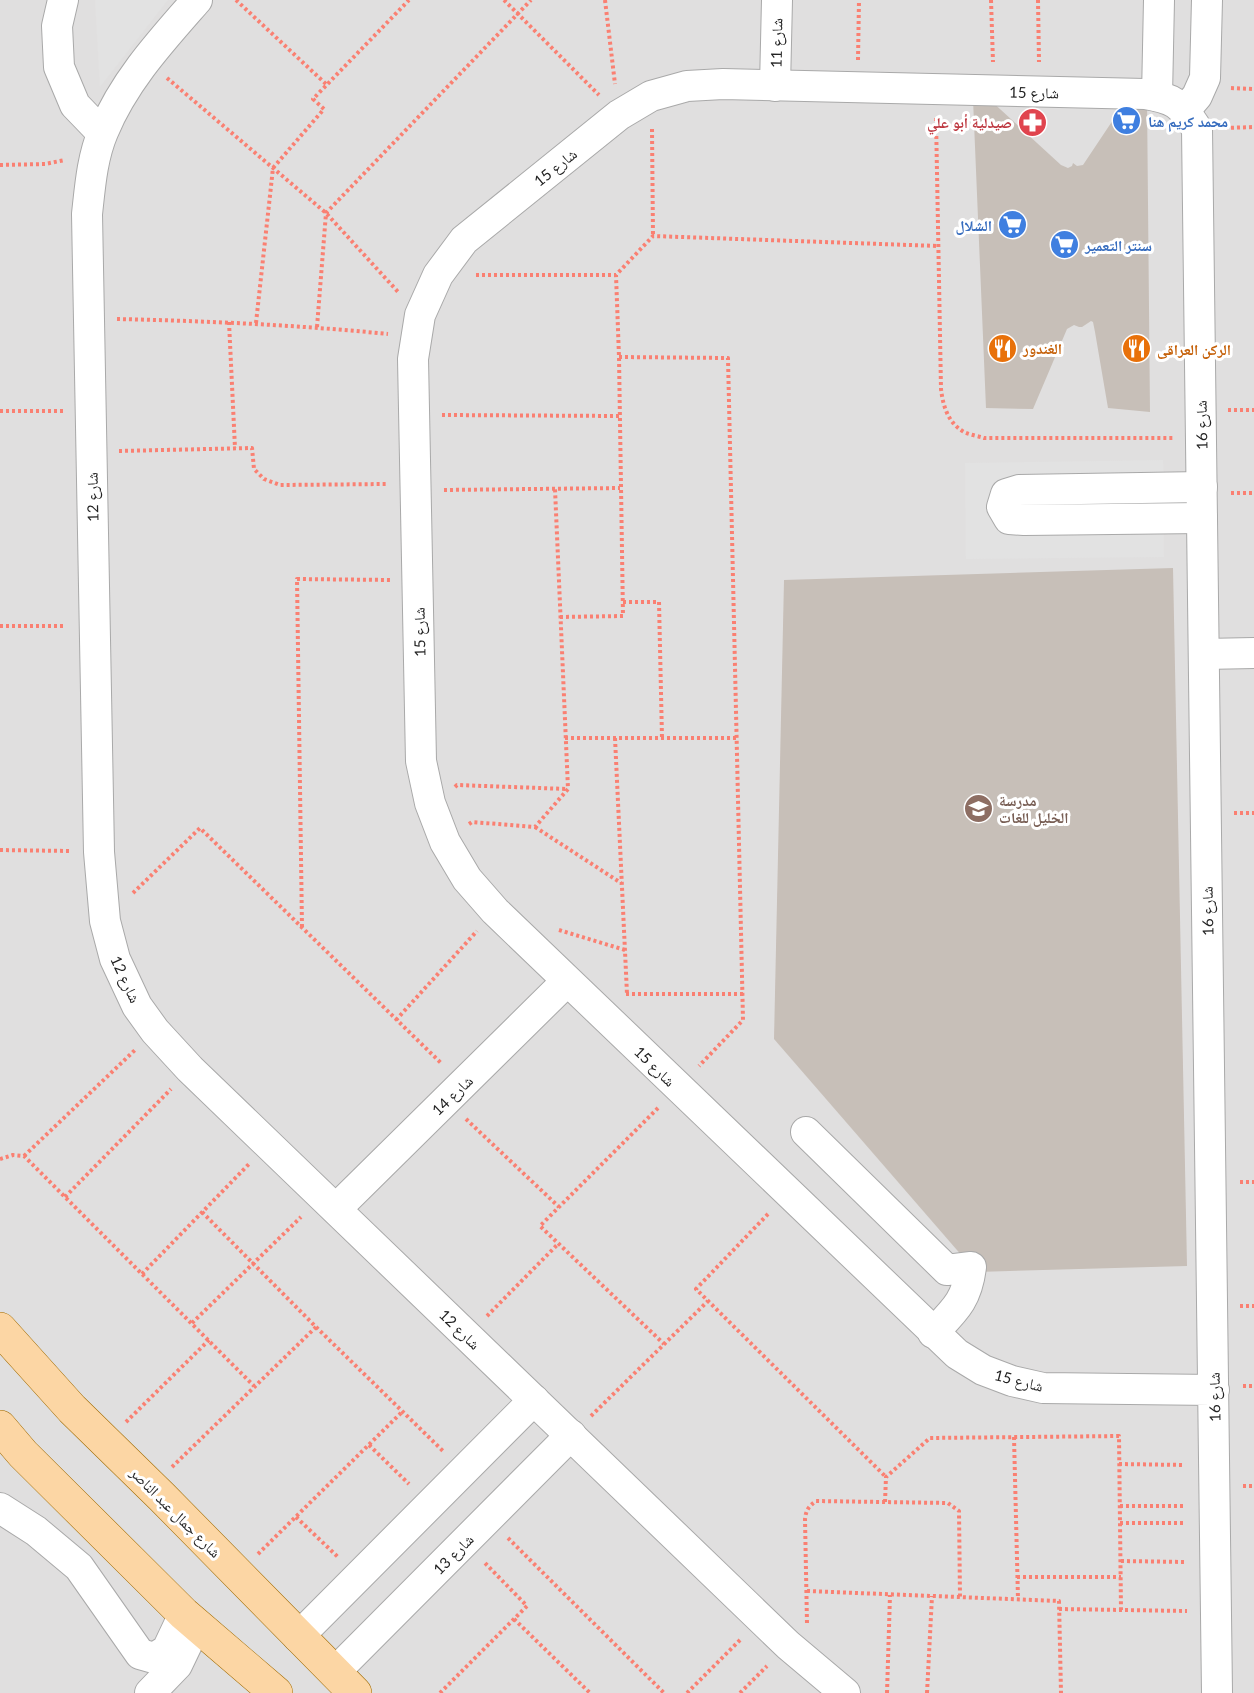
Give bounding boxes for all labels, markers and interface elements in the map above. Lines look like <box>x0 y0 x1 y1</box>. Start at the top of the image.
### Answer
street label: شارع 11 <box>767 18 787 68</box>
street label: شارع 15 <box>1009 83 1059 103</box>
supermarket icon: محمد كريم هنا <box>1111 105 1143 137</box>
pharmacy icon: صيدلية أبو علي <box>1017 106 1049 138</box>
place label: محمد كريم هنا <box>1148 112 1228 132</box>
place label: صيدلية أبو علي <box>927 113 1012 135</box>
street label: شارع 15 <box>530 144 581 191</box>
supermarket icon: الشلال <box>997 209 1029 241</box>
place label: الشلال <box>955 216 992 235</box>
supermarket icon: سنتر التعمير <box>1048 229 1080 261</box>
place label: سنتر التعمير <box>1084 236 1152 254</box>
restaurant icon: الغندور <box>986 332 1018 364</box>
restaurant icon: الركن العراقى <box>1120 333 1152 365</box>
place label: الغندور <box>1022 339 1062 357</box>
place label: الركن العراقى <box>1157 340 1231 359</box>
street label: شارع 16 <box>1192 400 1212 450</box>
street label: شارع 12 <box>83 472 103 522</box>
street label: شارع 15 <box>410 607 430 657</box>
place label: مدرسة الخليل للغات <box>999 791 1068 827</box>
school or university icon: مدرسة الخليل للغات <box>962 793 994 825</box>
street label: شارع 16 <box>1198 886 1218 936</box>
street label: شارع 12 <box>106 953 145 1006</box>
street label: شارع 15 <box>629 1042 679 1091</box>
street label: شارع 14 <box>428 1071 478 1120</box>
street label: شارع 12 <box>434 1305 484 1354</box>
street label: شارع 15 <box>992 1365 1045 1397</box>
street label: شارع 16 <box>1205 1372 1225 1422</box>
street label: شارع جمال عبد الناصر <box>125 1462 225 1562</box>
street label: شارع 13 <box>429 1530 478 1579</box>

